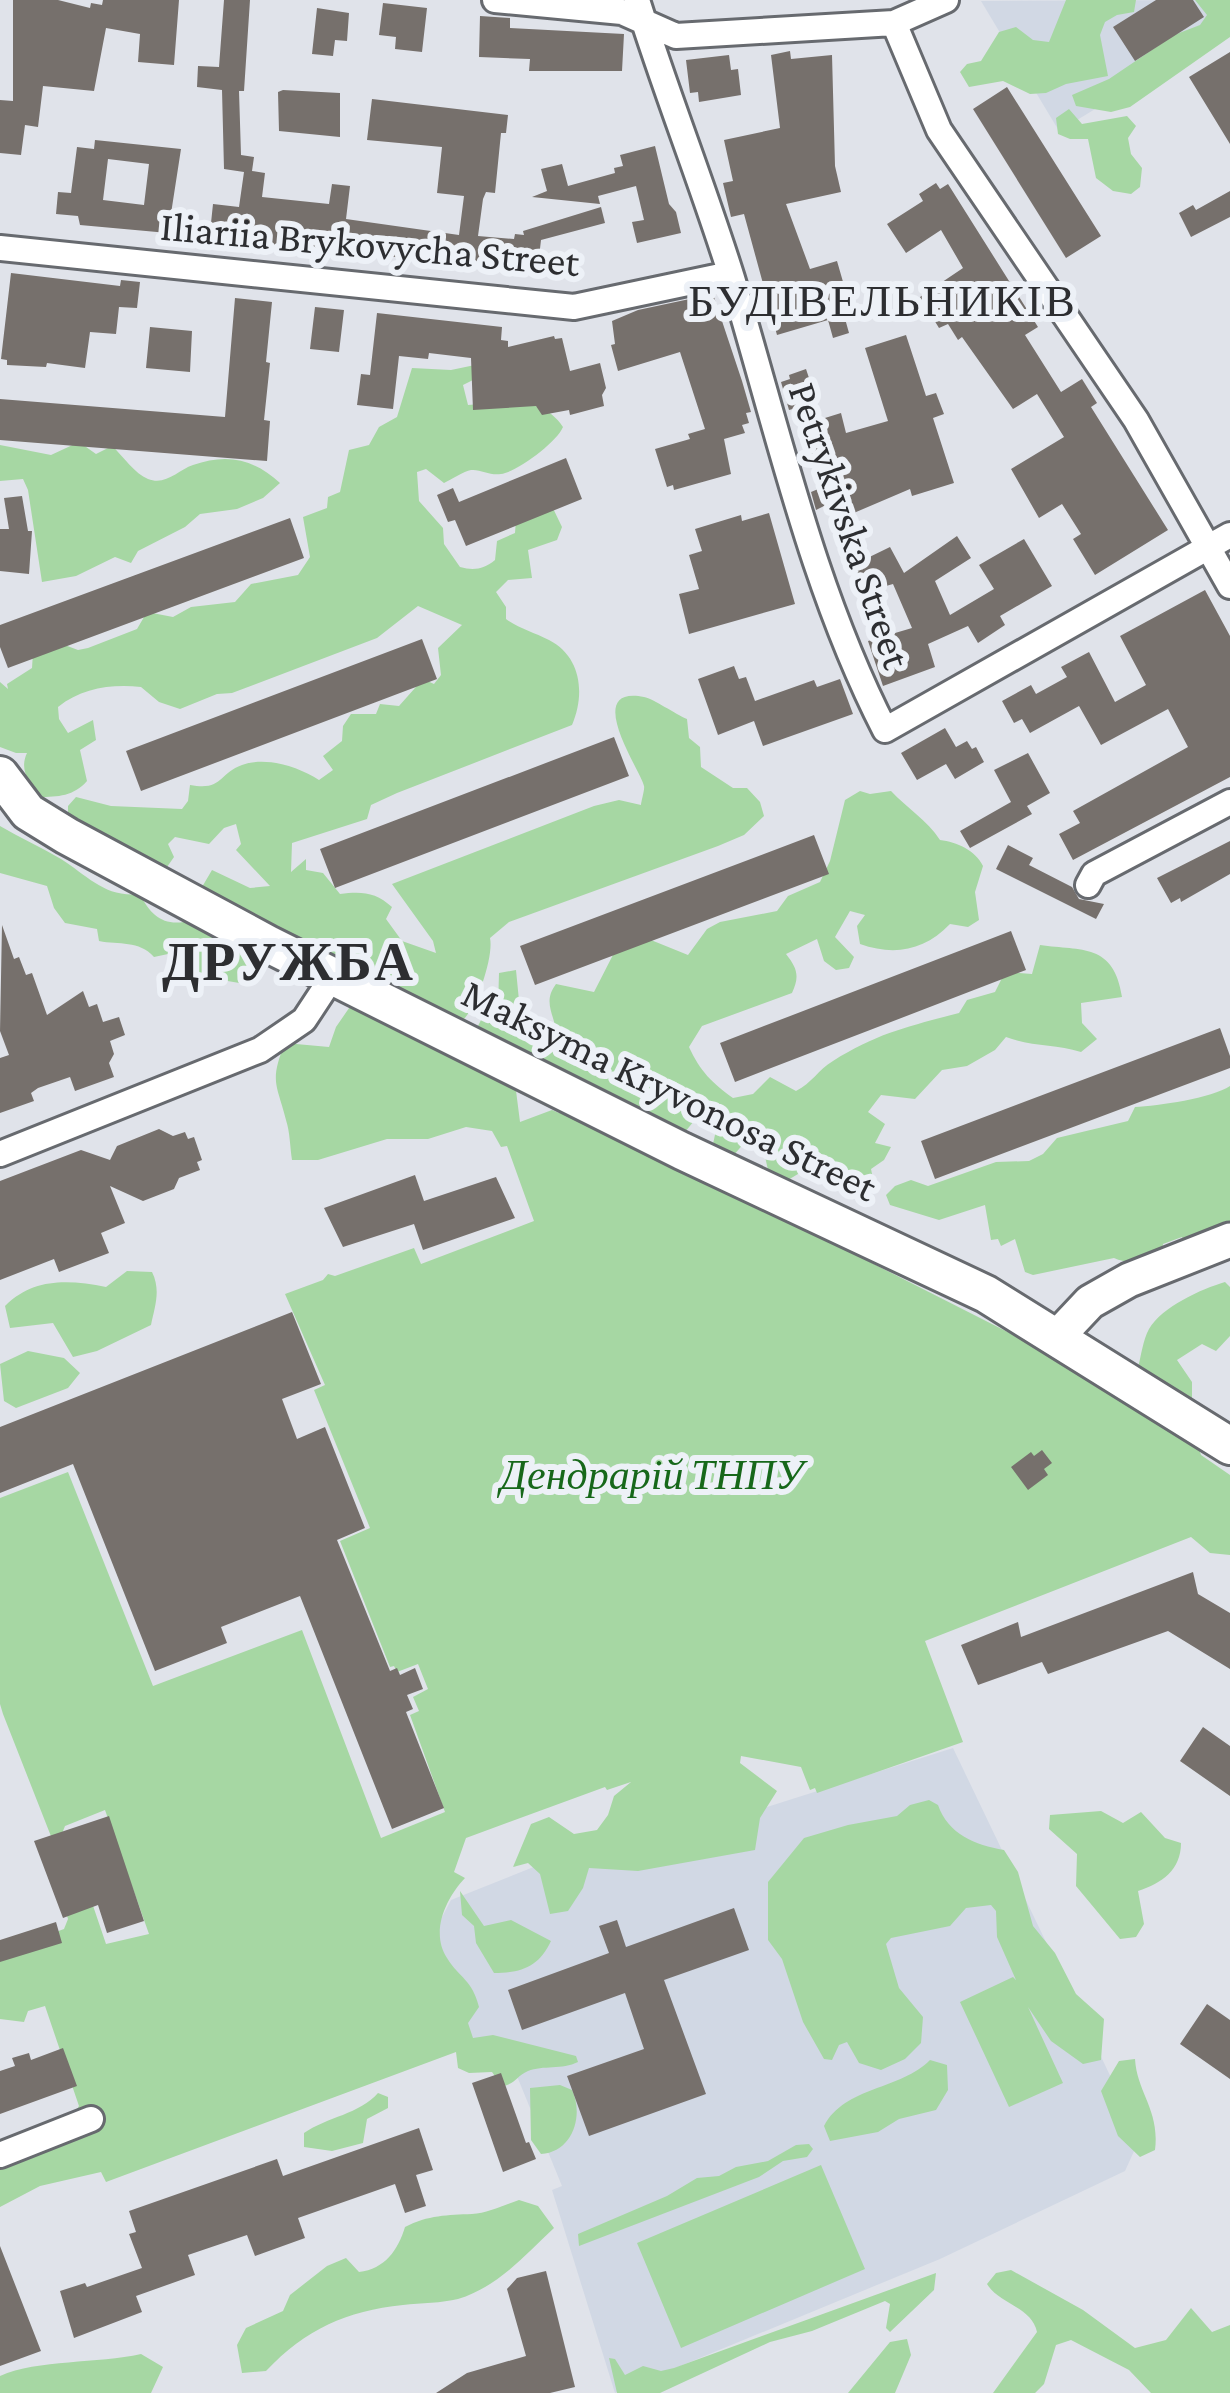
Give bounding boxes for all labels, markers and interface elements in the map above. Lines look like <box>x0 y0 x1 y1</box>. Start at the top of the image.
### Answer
street label: Iliariia Brykovycha Street <box>158 202 583 285</box>
district label: БУДІВЕЛЬНИКІВ <box>688 276 1078 326</box>
street label: Petrykivska Street <box>780 376 922 675</box>
district label: ДРУЖБА <box>162 932 416 992</box>
street label: Maksyma Kryvonosa Street <box>455 969 886 1211</box>
park label: Дендрарій ТНПУ <box>496 1451 808 1498</box>

